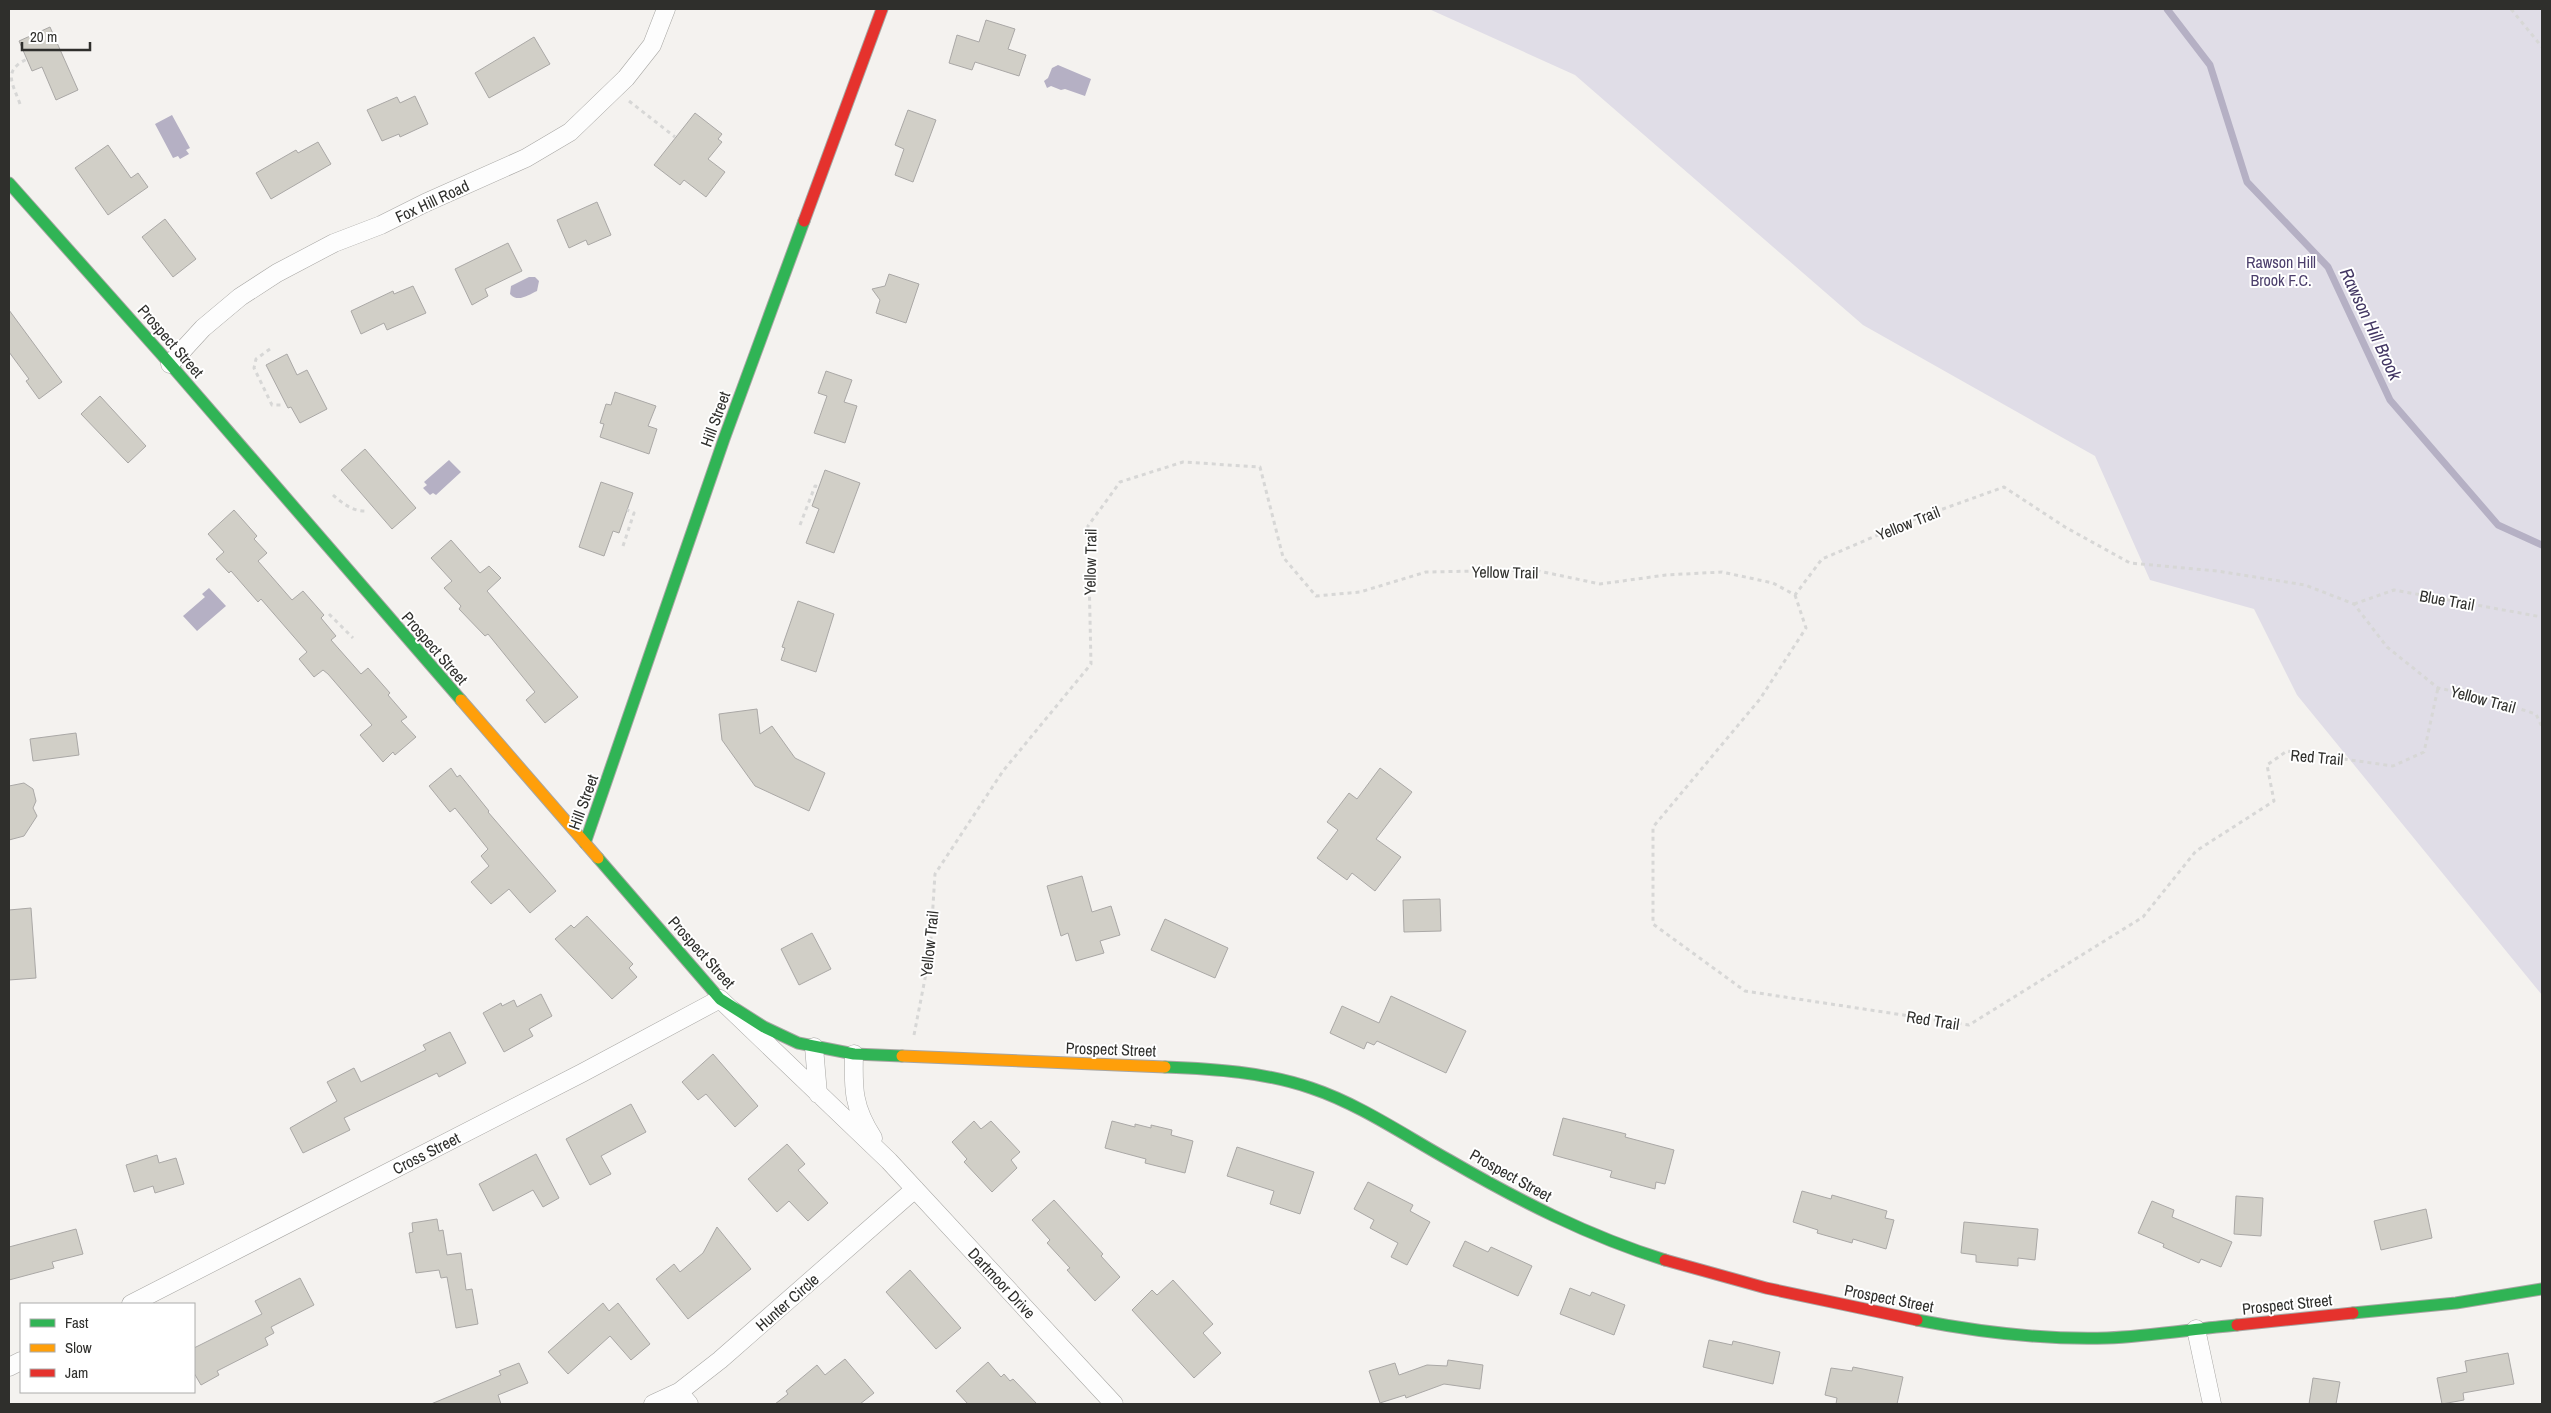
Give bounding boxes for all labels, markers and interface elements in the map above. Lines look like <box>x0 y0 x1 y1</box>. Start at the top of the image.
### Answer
scale bar <box>22 20 90 52</box>
text: 20 m <box>30 26 57 47</box>
street label: Fox Hill Road <box>392 174 472 228</box>
park label: Rawson Hill Brook F.C. <box>2246 251 2316 291</box>
water label: Rawson Hill Brook <box>2334 264 2408 385</box>
street label: Prospect Street <box>133 300 209 383</box>
street label: Hill Street <box>695 388 735 450</box>
street label: Yellow Trail <box>1873 500 1943 546</box>
street label: Yellow Trail <box>1078 528 1102 596</box>
street label: Yellow Trail <box>1471 560 1539 584</box>
street label: Blue Trail <box>2418 584 2476 616</box>
street label: Prospect Street <box>397 607 473 690</box>
street label: Yellow Trail <box>2448 680 2518 718</box>
street label: Red Trail <box>2290 744 2345 770</box>
street label: Hill Street <box>563 771 603 833</box>
street label: Yellow Trail <box>915 910 943 978</box>
street label: Prospect Street <box>664 911 741 993</box>
street label: Red Trail <box>1905 1005 1961 1035</box>
street label: Prospect Street <box>1065 1036 1157 1062</box>
street label: Cross Street <box>389 1126 464 1179</box>
street label: Prospect Street <box>1466 1143 1556 1207</box>
street label: Dartmoor Drive <box>963 1243 1041 1323</box>
street label: Hunter Circle <box>751 1268 823 1336</box>
street label: Prospect Street <box>1843 1279 1936 1317</box>
street label: Prospect Street <box>2241 1288 2333 1320</box>
legend <box>20 1303 195 1393</box>
text: Fast <box>65 1312 89 1333</box>
text: Slow <box>65 1337 92 1358</box>
text: Jam <box>65 1362 88 1383</box>

